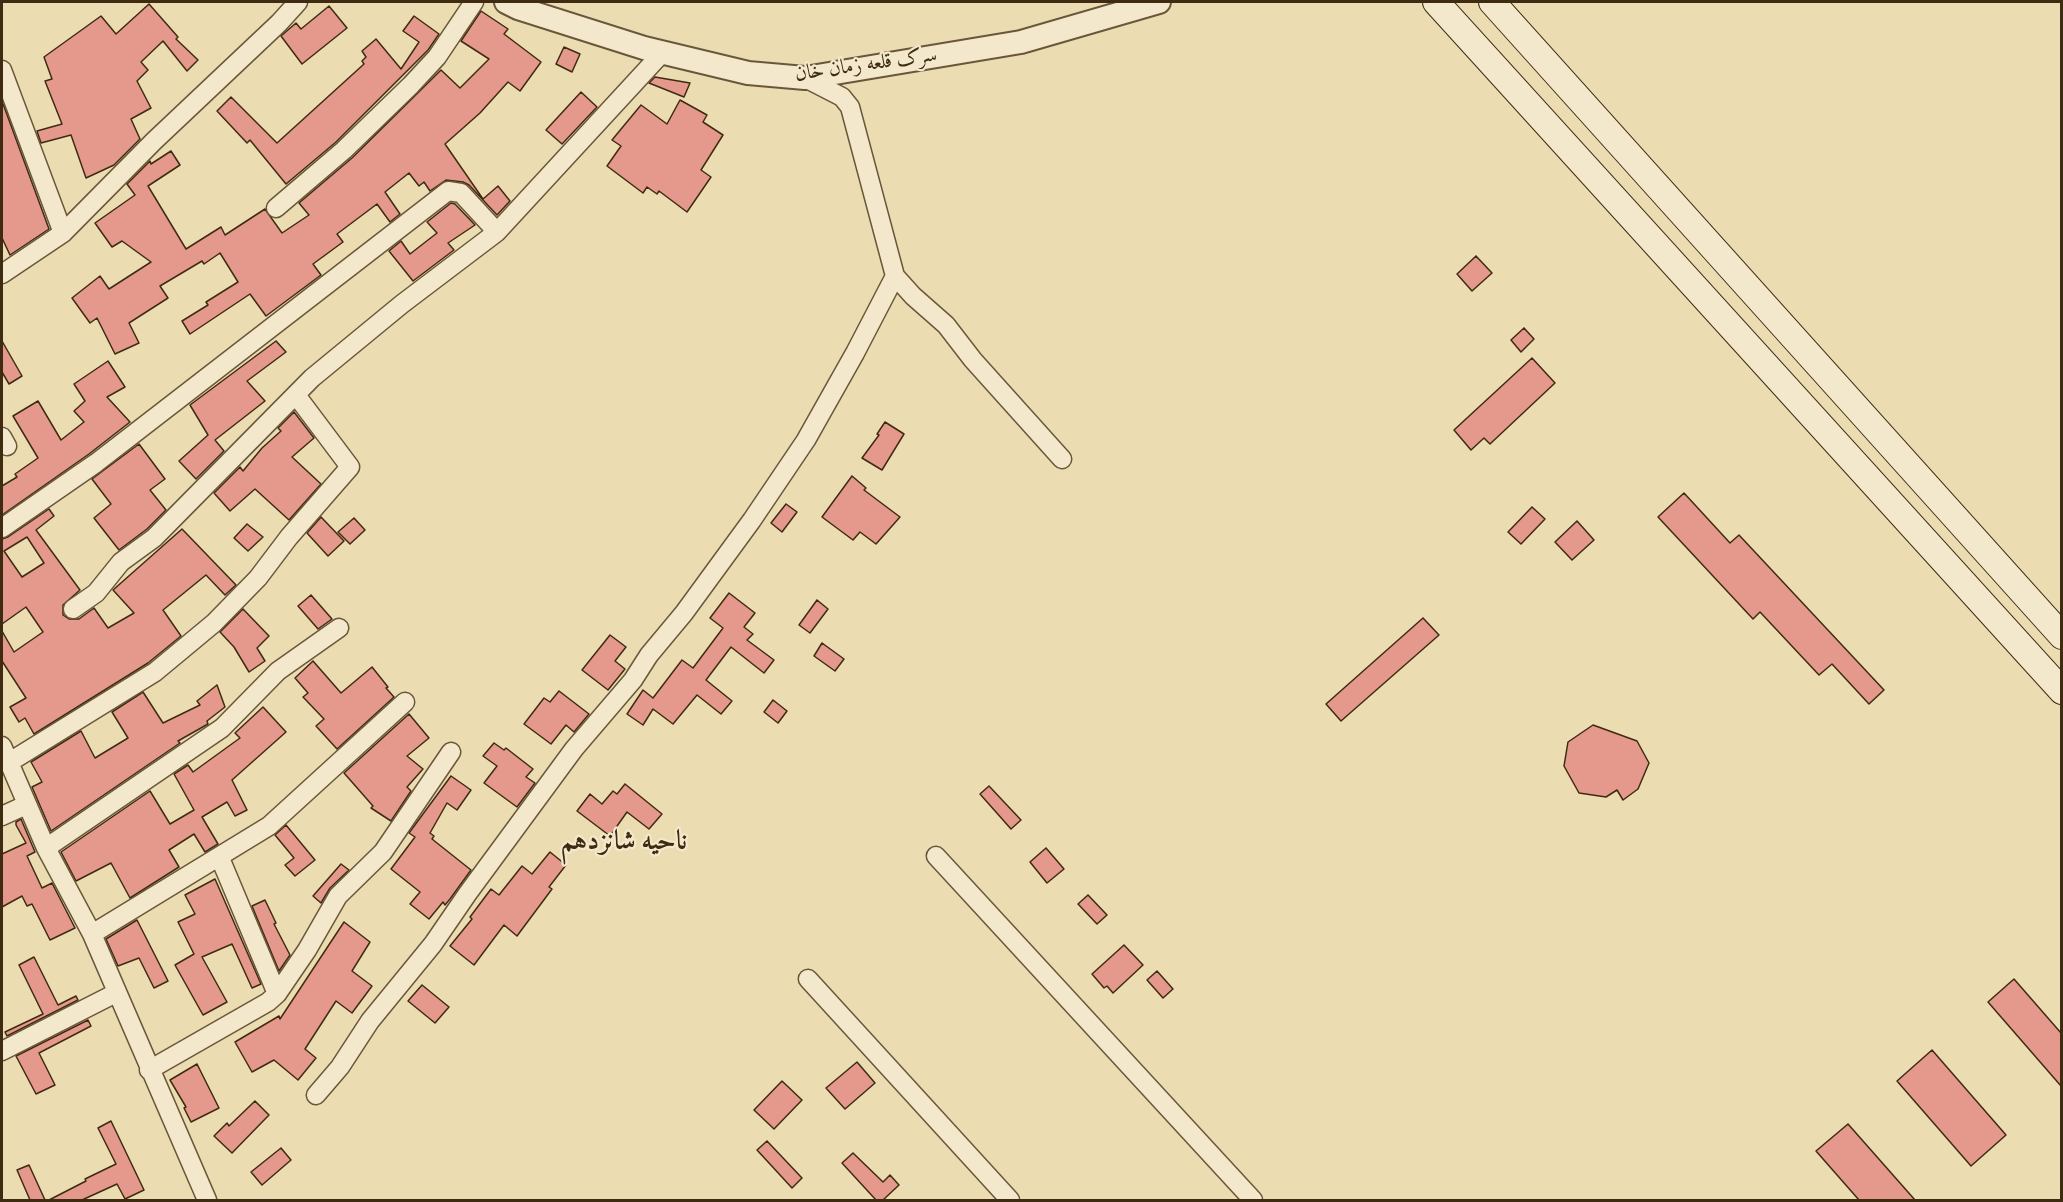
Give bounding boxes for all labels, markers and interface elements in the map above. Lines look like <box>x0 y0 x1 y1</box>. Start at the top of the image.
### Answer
street label: سرک قلعه زمان خان <box>793 43 939 87</box>
district label: ناحیه شانزدهم <box>561 826 687 858</box>

